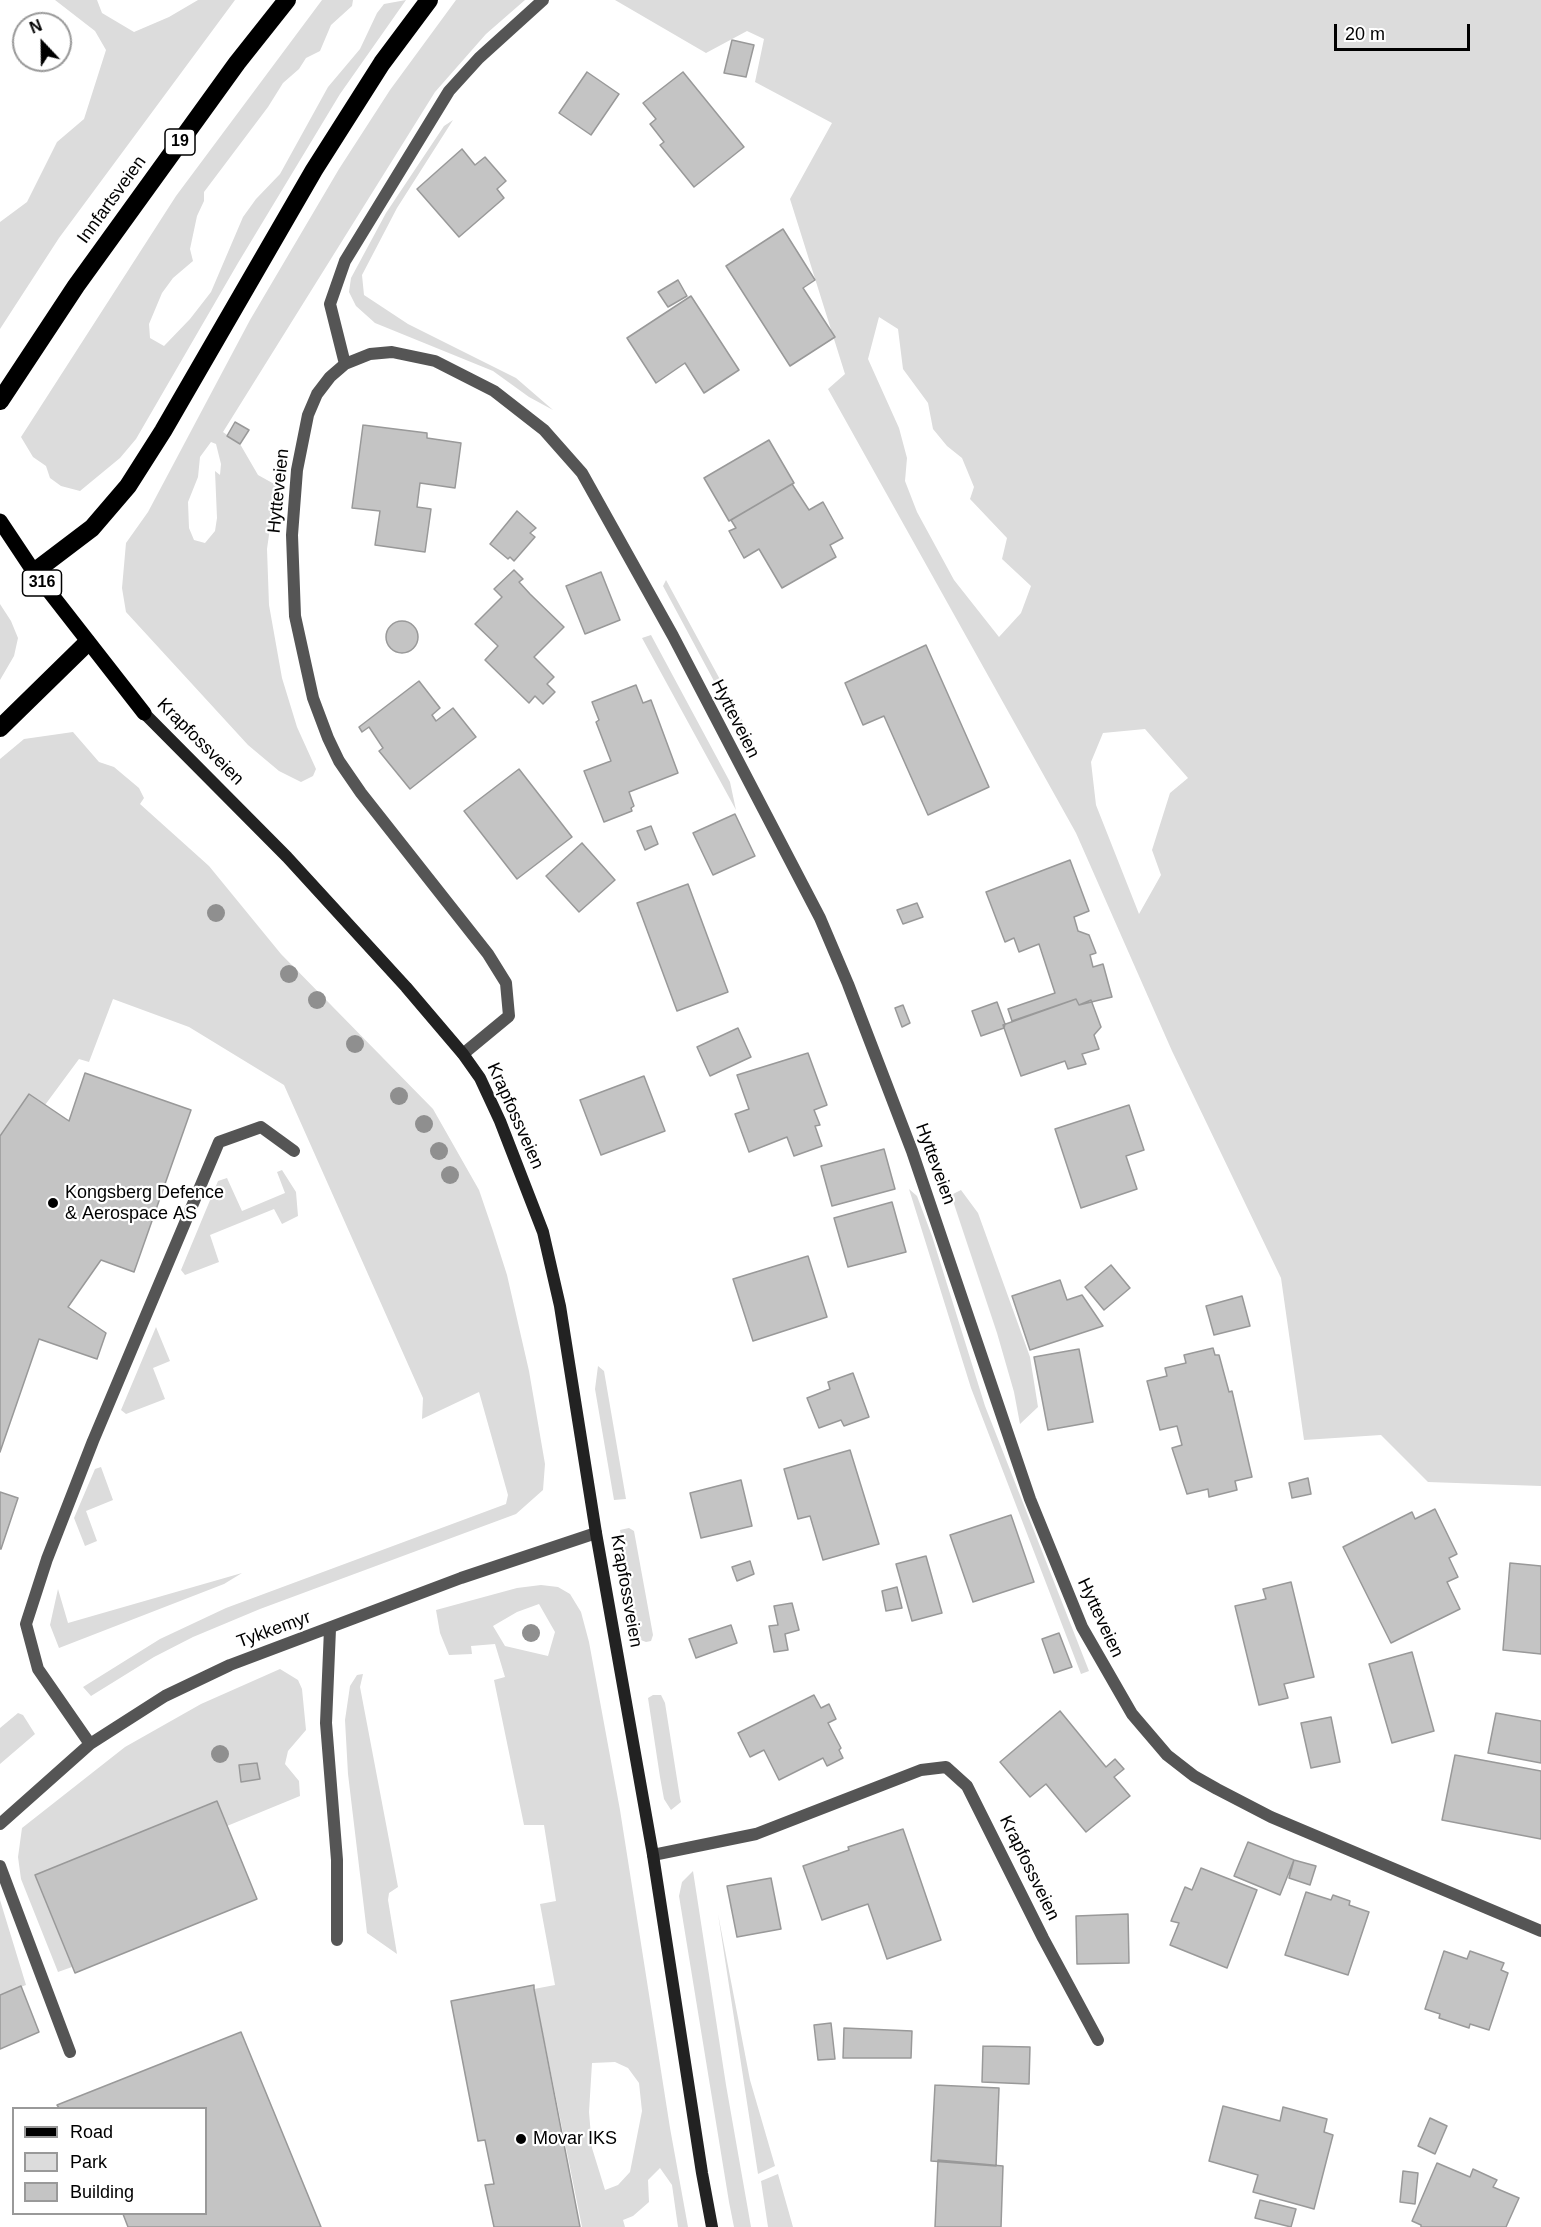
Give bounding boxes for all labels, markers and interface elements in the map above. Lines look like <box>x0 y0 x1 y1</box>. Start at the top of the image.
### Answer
north arrow <box>12 12 72 72</box>
scale bar <box>1337 12 1474 50</box>
text: N <box>27 17 44 37</box>
text: 20 m <box>1345 24 1385 44</box>
road number: 19 <box>165 129 195 155</box>
street label: Innfartsveien <box>73 152 151 248</box>
street label: Hytteveien <box>264 448 294 534</box>
road number: 316 <box>22 570 62 596</box>
street label: Hytteveien <box>706 676 764 762</box>
street label: Krapfossveien <box>152 694 248 790</box>
street label: Krapfossveien <box>482 1060 548 1172</box>
street label: Hytteveien <box>910 1120 960 1208</box>
place label: Kongsberg Defence & Aerospace AS <box>65 1182 224 1224</box>
marker: Kongsberg Defence & Aerospace AS <box>46 1196 60 1210</box>
street label: Krapfossveien <box>605 1533 647 1649</box>
street label: Hytteveien <box>1072 1575 1128 1661</box>
street label: Tykkemyr <box>234 1607 314 1653</box>
street label: Krapfossveien <box>994 1812 1064 1924</box>
legend <box>12 2107 207 2215</box>
text: Road <box>70 2122 113 2142</box>
place label: Movar IKS <box>533 2128 617 2150</box>
marker: Movar IKS <box>514 2132 528 2146</box>
text: Park <box>70 2152 107 2172</box>
text: Building <box>70 2182 134 2202</box>

